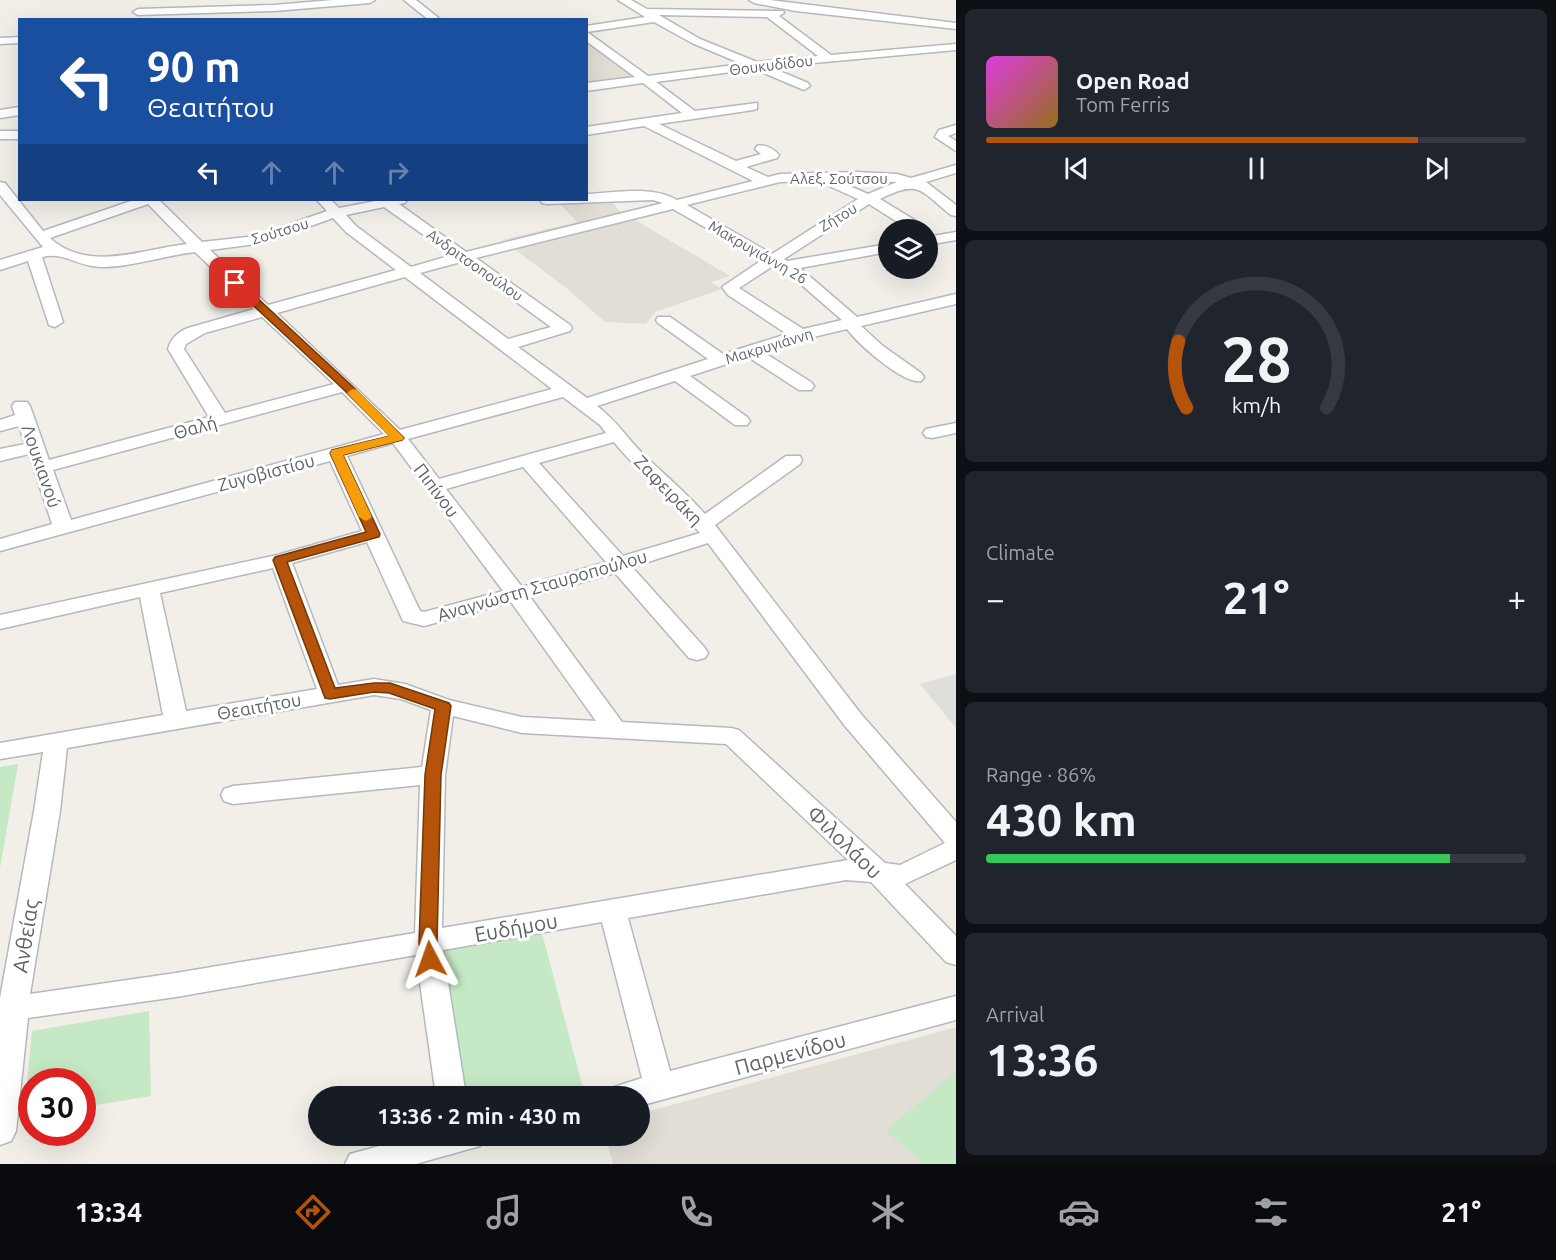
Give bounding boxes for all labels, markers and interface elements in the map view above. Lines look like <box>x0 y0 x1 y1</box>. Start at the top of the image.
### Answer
icon: left <box>48 42 126 120</box>
text: 90 m <box>147 43 241 90</box>
street label: Θουκυδίδου <box>728 51 814 79</box>
text: Open Road <box>1076 68 1190 93</box>
text: Θεαιτήτου <box>147 92 275 122</box>
text: Tom Ferris <box>1076 93 1170 116</box>
icon: previous <box>1060 152 1093 185</box>
icon: pause <box>1240 152 1273 185</box>
icon: next <box>1420 152 1453 185</box>
icon: left <box>192 156 225 189</box>
icon: ahead <box>255 156 288 189</box>
icon: ahead <box>318 156 351 189</box>
icon: right <box>381 156 414 189</box>
street label: Αλεξ. Σούτσου <box>790 170 888 187</box>
street label: Ζήτου <box>816 199 860 235</box>
street label: Σούτσου <box>250 214 310 248</box>
street label: Μακρυγιάννη 26 <box>706 217 810 287</box>
map controls <box>878 219 938 279</box>
button: layers <box>878 219 938 279</box>
street label: Ανδριτσοπούλου <box>424 226 526 304</box>
pin <box>209 257 260 308</box>
icon: arrive <box>218 266 251 299</box>
text: 28 <box>1221 324 1291 394</box>
street label: Μακρυγιάννη <box>723 325 815 367</box>
text: km/h <box>1231 393 1281 417</box>
street label: Θαλή <box>171 412 219 442</box>
street label: Λουκιανού <box>18 422 66 510</box>
street label: Ζυγοβιστίου <box>215 449 317 495</box>
street label: Ζαφειράκη <box>631 451 707 529</box>
street label: Πιπίνου <box>410 459 464 521</box>
text: Climate <box>986 541 1055 564</box>
street label: Αναγνώστη Σταυροπούλου <box>435 545 649 625</box>
text: 21° <box>1223 572 1289 623</box>
text: − <box>986 580 1005 617</box>
text: + <box>1507 580 1526 617</box>
street label: Θεαιτήτου <box>215 689 303 723</box>
text: Range · 86% <box>986 763 1096 786</box>
text: 430 km <box>986 794 1137 845</box>
street label: Φιλολάου <box>803 801 887 883</box>
street label: Ανθείας <box>7 897 43 974</box>
street label: Ευδήμου <box>472 908 560 946</box>
position arrow <box>398 927 462 991</box>
text: Arrival <box>986 1003 1044 1026</box>
street label: Παρμενίδου <box>732 1027 848 1079</box>
text: 13:36 <box>986 1034 1099 1085</box>
speed limit sign: 30 <box>18 1068 96 1146</box>
text: 13:36 · 2 min · 430 m <box>377 1103 581 1128</box>
icon: directions <box>292 1191 334 1233</box>
icon: music <box>483 1191 525 1233</box>
icon: phone <box>675 1191 717 1233</box>
icon: climate <box>867 1191 909 1233</box>
icon: car <box>1058 1191 1100 1233</box>
icon: filters <box>1250 1191 1292 1233</box>
text: 13:34 <box>75 1197 142 1227</box>
text: 21° <box>1441 1197 1481 1227</box>

